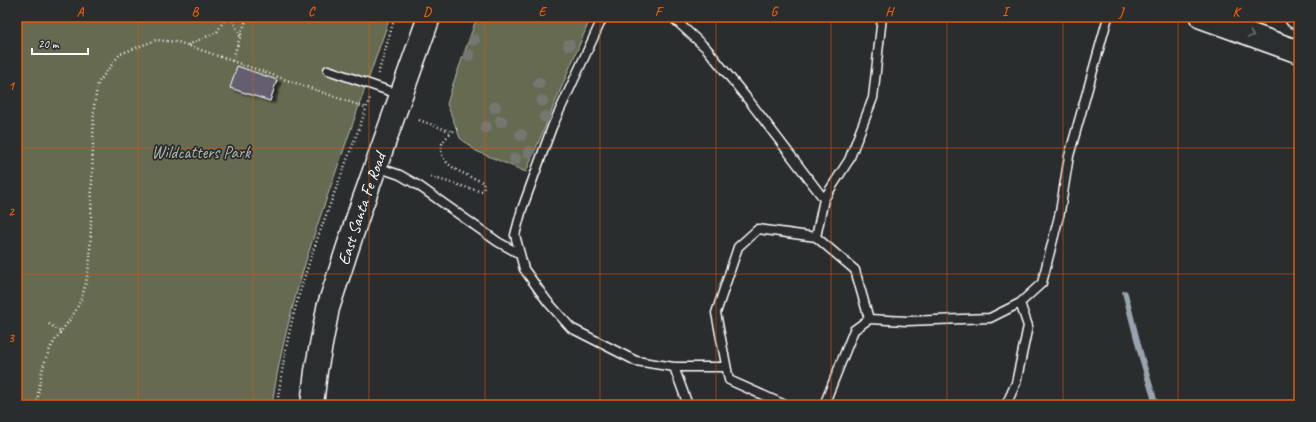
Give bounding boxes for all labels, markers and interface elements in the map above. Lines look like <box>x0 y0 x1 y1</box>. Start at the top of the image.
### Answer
text: A <box>77 4 85 20</box>
text: B <box>192 4 200 20</box>
text: C <box>308 4 316 20</box>
text: D <box>423 4 432 20</box>
text: E <box>539 4 548 20</box>
text: F <box>655 4 664 20</box>
text: G <box>771 4 779 20</box>
text: H <box>885 4 895 20</box>
text: I <box>1002 4 1011 20</box>
text: J <box>1118 4 1125 20</box>
text: K <box>1233 4 1243 20</box>
scale bar <box>32 30 88 56</box>
one-way arrow <box>1247 30 1254 39</box>
text: 20 m <box>38 36 60 52</box>
text: 1 <box>8 78 16 94</box>
park label: Wildcatters Park <box>152 142 252 163</box>
street label: East Santa Fe Road <box>332 148 391 267</box>
text: 2 <box>8 204 15 220</box>
text: 3 <box>8 330 15 346</box>

